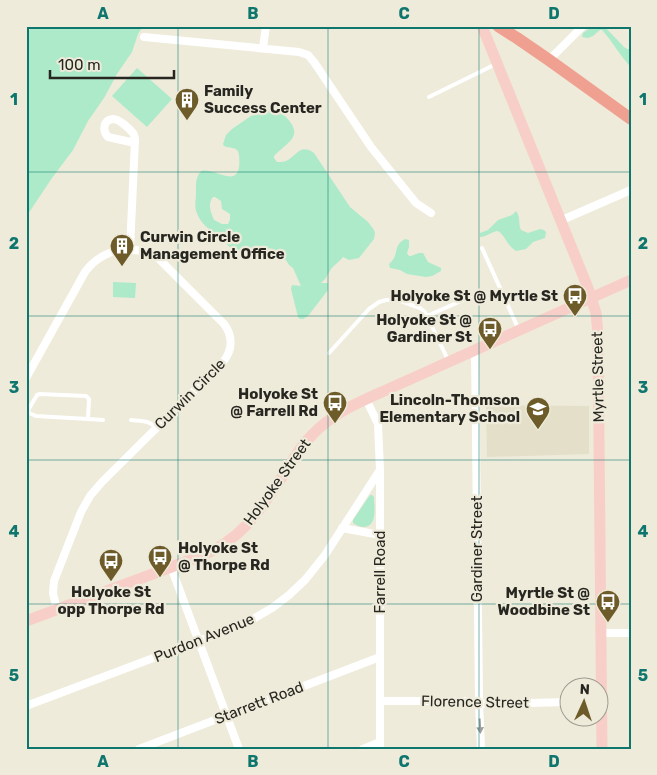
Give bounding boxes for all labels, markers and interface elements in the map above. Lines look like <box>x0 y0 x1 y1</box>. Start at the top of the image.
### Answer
text: A <box>97 4 109 23</box>
text: B <box>247 4 259 23</box>
text: C <box>398 4 410 23</box>
text: D <box>548 4 560 23</box>
scale bar <box>50 48 174 80</box>
text: 100 m <box>58 56 100 74</box>
place label: Family Success Center <box>204 82 322 117</box>
building icon: Family Success Center <box>174 87 200 121</box>
text: 1 <box>10 90 18 109</box>
text: 1 <box>639 90 647 109</box>
place label: Curwin Circle Management Office <box>140 228 285 263</box>
building icon: Curwin Circle Management Office <box>109 233 135 267</box>
text: 2 <box>9 234 19 253</box>
text: 2 <box>638 234 648 253</box>
bus stop icon: Holyoke St @ Myrtle St <box>562 283 588 317</box>
place label: Holyoke St @ Myrtle St <box>390 287 558 305</box>
place label: Holyoke St @ Gardiner St <box>376 311 472 346</box>
bus stop icon: Holyoke St @ Gardiner St <box>477 316 503 350</box>
street label: Myrtle Street <box>588 331 608 423</box>
street label: Curwin Circle <box>151 355 229 433</box>
text: 3 <box>9 378 19 397</box>
text: 3 <box>638 378 648 397</box>
place label: Holyoke St @ Farrell Rd <box>230 385 318 420</box>
bus stop icon: Holyoke St @ Farrell Rd <box>322 390 348 424</box>
place label: Lincoln-Thomson Elementary School <box>379 391 520 426</box>
school or university icon: Lincoln-Thomson Elementary School <box>525 396 551 430</box>
street label: Holyoke Street <box>240 435 314 529</box>
street label: Gardiner Street <box>468 496 486 602</box>
text: 4 <box>9 522 20 541</box>
text: 4 <box>638 522 649 541</box>
street label: Farrell Road <box>371 531 389 613</box>
place label: Holyoke St @ Thorpe Rd <box>178 539 270 574</box>
bus stop icon: Holyoke St @ Thorpe Rd <box>147 544 173 578</box>
bus stop icon: Holyoke St opp Thorpe Rd <box>98 548 124 582</box>
place label: Holyoke St opp Thorpe Rd <box>57 583 165 618</box>
place label: Myrtle St @ Woodbine St <box>498 584 590 619</box>
bus stop icon: Myrtle St @ Woodbine St <box>595 589 621 623</box>
street label: Purdon Avenue <box>151 610 257 666</box>
text: 5 <box>9 666 19 685</box>
text: 5 <box>638 666 648 685</box>
street label: Starrett Road <box>212 678 306 728</box>
north arrow <box>560 678 610 728</box>
text: N <box>579 681 590 698</box>
street label: Florence Street <box>421 692 529 712</box>
one-way arrow <box>476 718 484 734</box>
text: A <box>97 752 109 771</box>
text: B <box>247 752 259 771</box>
text: C <box>398 752 410 771</box>
text: D <box>548 752 560 771</box>

